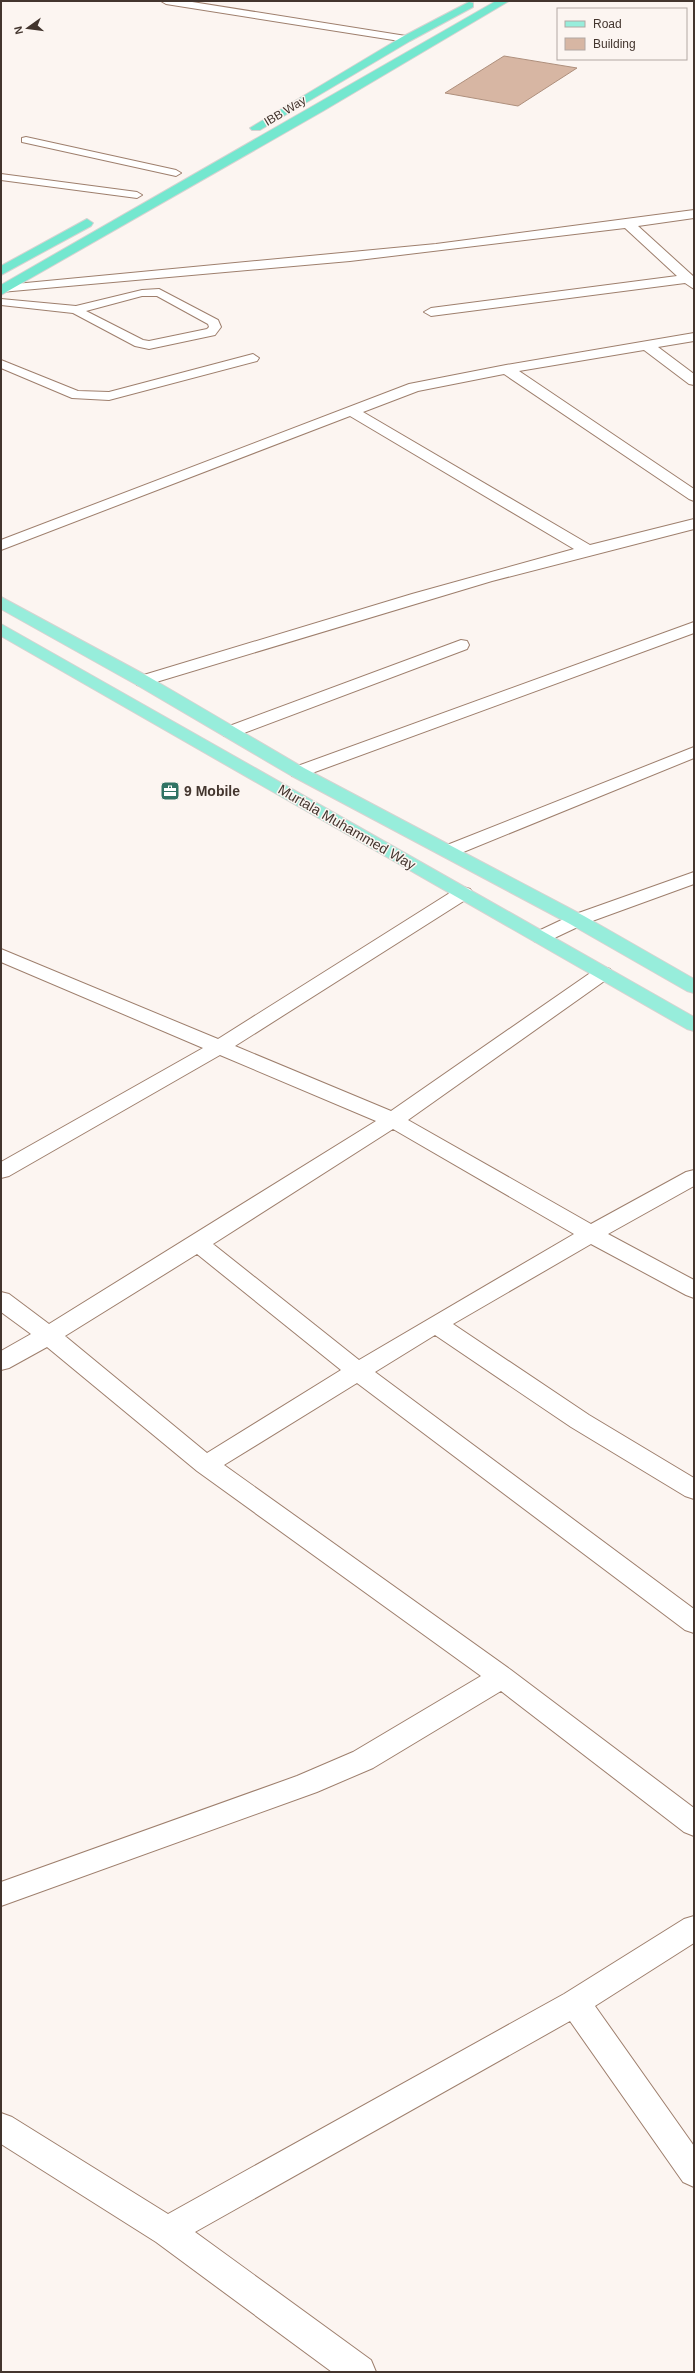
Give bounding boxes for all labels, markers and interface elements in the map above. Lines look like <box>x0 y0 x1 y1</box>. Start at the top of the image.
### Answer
north arrow <box>8 8 48 48</box>
legend <box>557 8 687 60</box>
text: Road <box>593 17 622 31</box>
text: N <box>12 25 25 36</box>
text: Building <box>593 37 636 51</box>
street label: IBB Way <box>262 93 308 129</box>
office icon: 9 Mobile <box>159 780 181 802</box>
street label: Murtala Muhammed Way <box>276 781 418 873</box>
place label: 9 Mobile <box>184 783 240 799</box>

